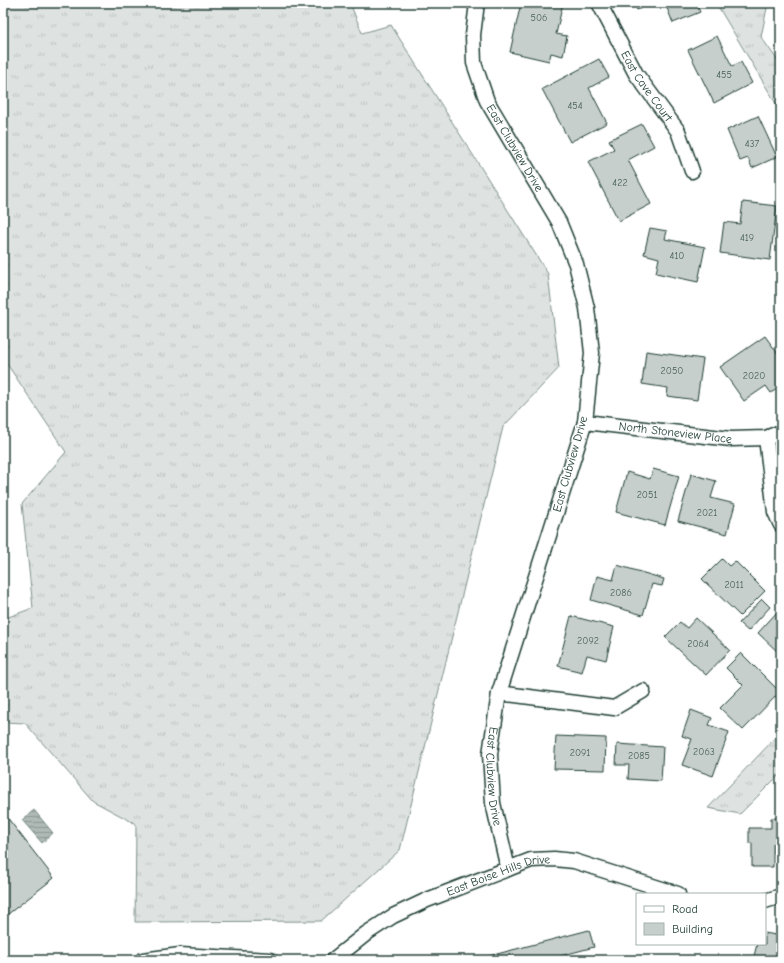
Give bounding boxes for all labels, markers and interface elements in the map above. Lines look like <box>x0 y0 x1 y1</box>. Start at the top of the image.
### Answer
house number: 506 <box>531 12 547 24</box>
street label: East Cave Court <box>618 48 676 125</box>
house number: 455 <box>716 69 732 81</box>
house number: 454 <box>567 100 583 112</box>
street label: East Clubview Drive <box>484 102 546 194</box>
house number: 437 <box>745 138 760 150</box>
house number: 422 <box>612 177 628 189</box>
house number: 419 <box>740 232 754 244</box>
house number: 410 <box>670 250 684 262</box>
house number: 2050 <box>661 365 683 377</box>
house number: 2020 <box>743 370 765 382</box>
street label: East Clubview Drive <box>550 414 590 514</box>
street label: North Stoneview Place <box>618 419 733 446</box>
house number: 2051 <box>637 489 657 501</box>
house number: 2021 <box>697 507 717 519</box>
house number: 2011 <box>724 579 744 591</box>
house number: 2086 <box>610 587 632 599</box>
house number: 2092 <box>577 635 599 647</box>
house number: 2064 <box>687 638 709 650</box>
street label: East Clubview Drive <box>483 726 505 827</box>
house number: 2063 <box>693 746 715 758</box>
house number: 2091 <box>570 747 590 759</box>
house number: 2085 <box>628 750 650 762</box>
street label: East Boise Hills Drive <box>444 852 550 899</box>
legend <box>636 893 766 945</box>
text: Road <box>672 902 698 916</box>
text: Building <box>672 922 713 936</box>

